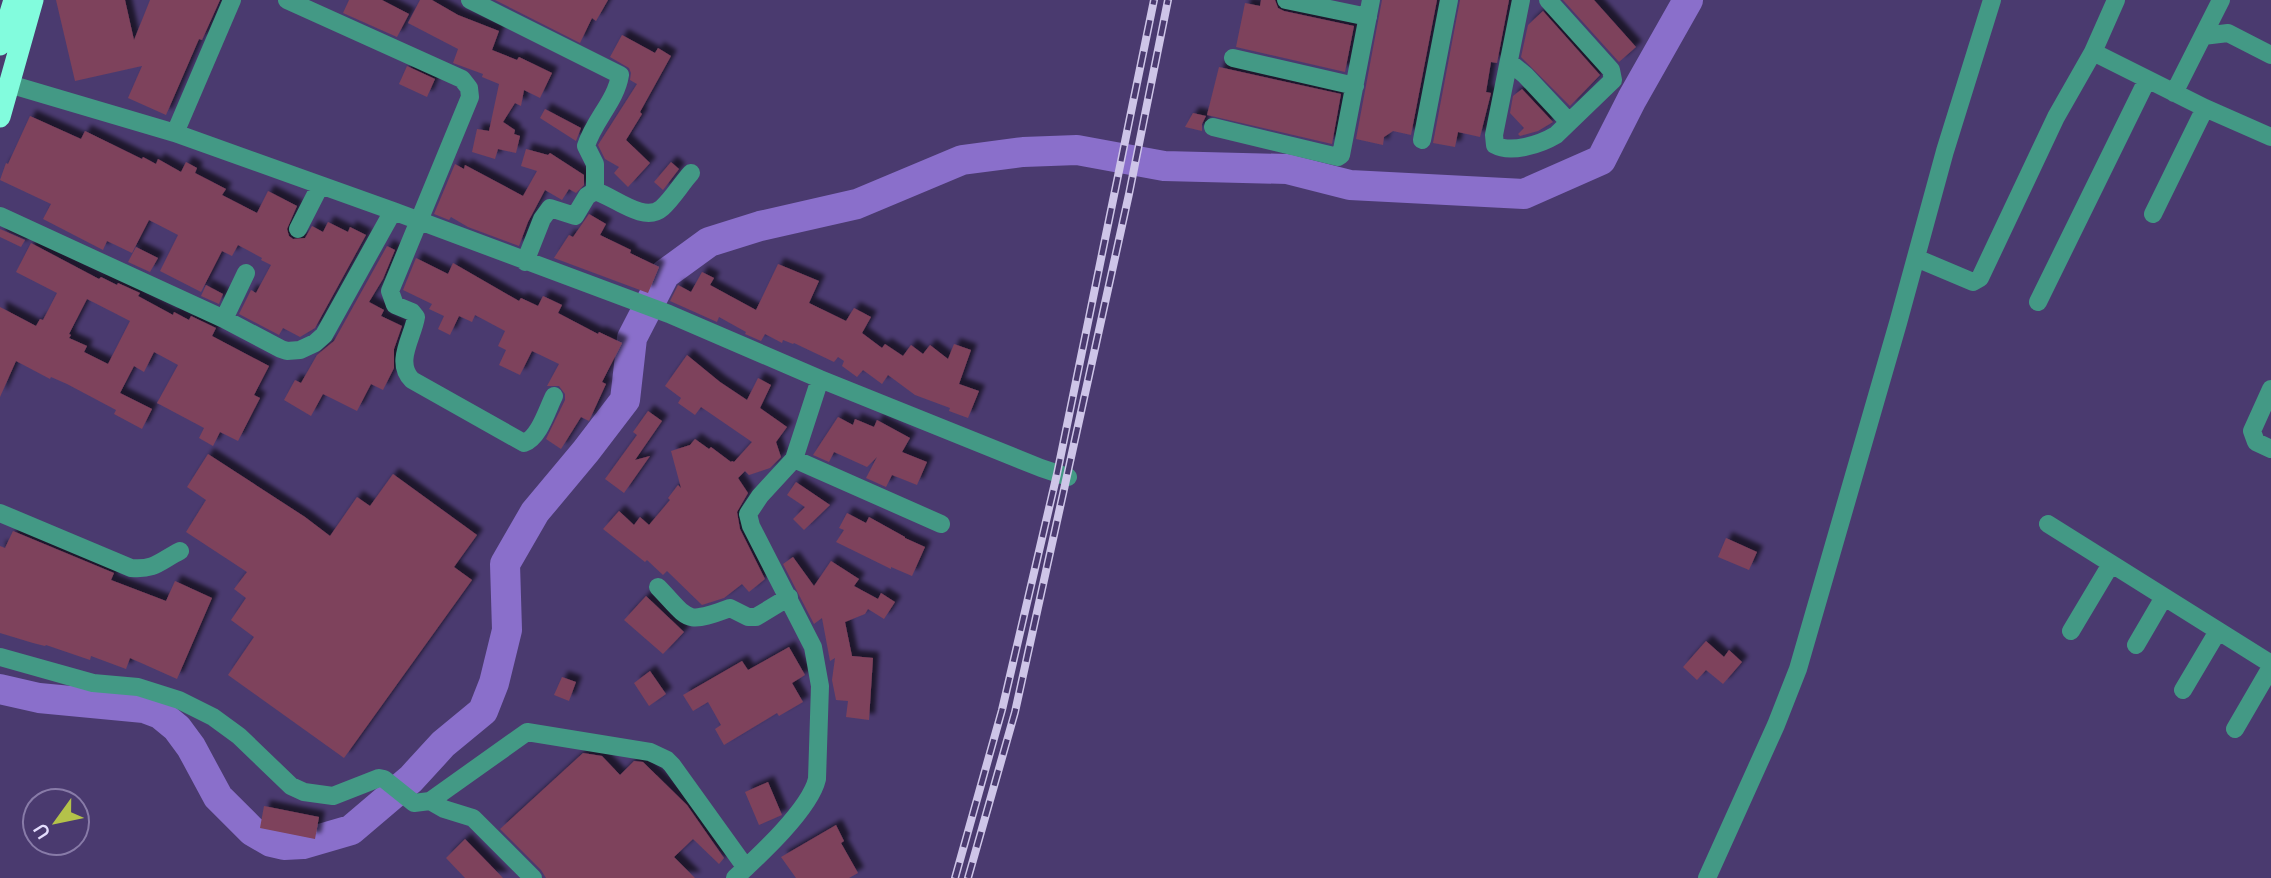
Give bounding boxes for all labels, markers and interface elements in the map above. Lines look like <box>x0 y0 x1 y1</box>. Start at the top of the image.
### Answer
north arrow <box>21 787 91 857</box>
text: U <box>27 818 56 844</box>

